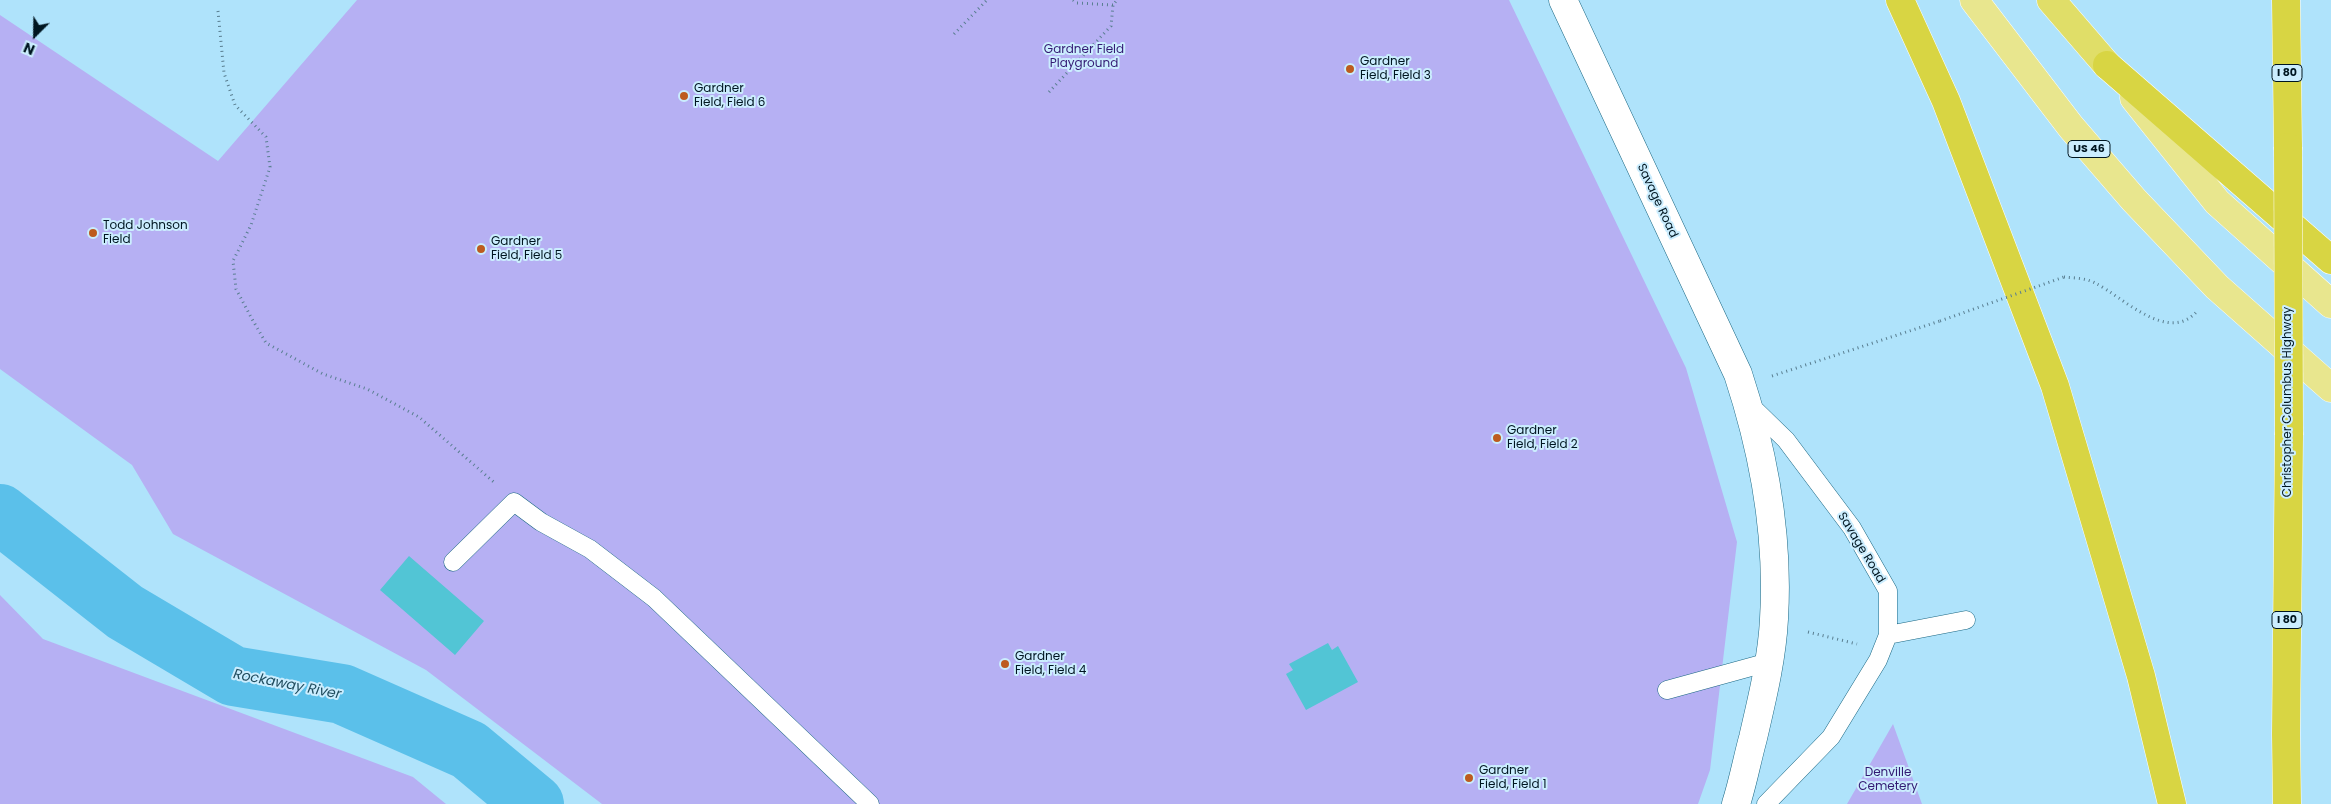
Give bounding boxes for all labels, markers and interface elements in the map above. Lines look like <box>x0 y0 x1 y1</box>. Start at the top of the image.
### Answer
north arrow <box>10 10 60 60</box>
text: N <box>20 38 38 60</box>
park label: Gardner Field Playground <box>1044 43 1124 71</box>
place label: Gardner Field, Field 3 <box>1360 55 1431 83</box>
marker: Gardner Field, Field 3 <box>1344 63 1356 75</box>
road number: I 80 <box>2272 64 2302 82</box>
place label: Gardner Field, Field 6 <box>694 82 765 110</box>
marker: Gardner Field, Field 6 <box>678 90 690 102</box>
road number: US 46 <box>2068 140 2110 158</box>
street label: Savage Road <box>1634 162 1680 240</box>
place label: Todd Johnson Field <box>103 219 188 247</box>
marker: Todd Johnson Field <box>87 227 99 239</box>
place label: Gardner Field, Field 5 <box>491 235 562 263</box>
marker: Gardner Field, Field 5 <box>475 243 487 255</box>
street label: Christopher Columbus Highway <box>2281 307 2295 497</box>
place label: Gardner Field, Field 2 <box>1507 424 1578 452</box>
marker: Gardner Field, Field 2 <box>1491 432 1503 444</box>
street label: Savage Road <box>1834 510 1888 586</box>
road number: I 80 <box>2272 612 2302 628</box>
place label: Gardner Field, Field 4 <box>1015 650 1086 678</box>
marker: Gardner Field, Field 4 <box>999 658 1011 670</box>
water label: Rockaway River <box>232 666 342 704</box>
place label: Gardner Field, Field 1 <box>1479 764 1547 792</box>
park label: Denville Cemetery <box>1858 766 1918 794</box>
marker: Gardner Field, Field 1 <box>1463 772 1475 784</box>

